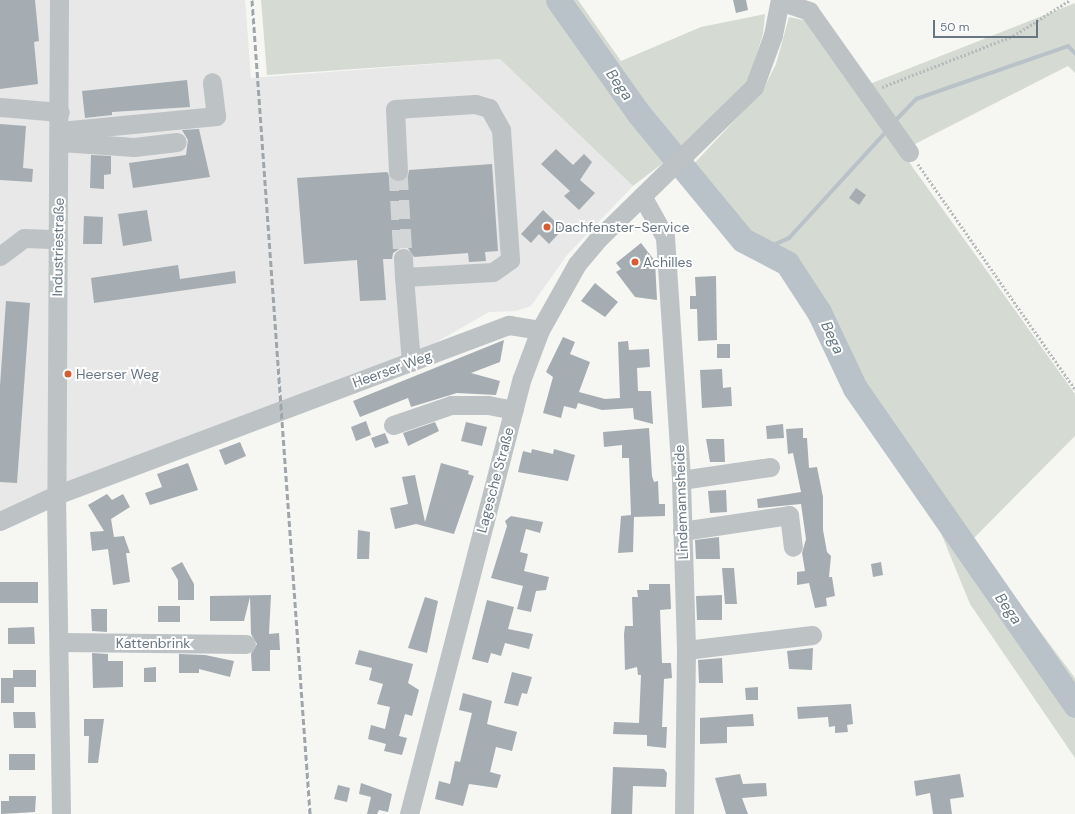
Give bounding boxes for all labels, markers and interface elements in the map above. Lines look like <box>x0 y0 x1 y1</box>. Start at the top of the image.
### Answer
scale bar <box>935 12 1040 38</box>
text: 50 m <box>940 19 969 35</box>
water label: Bega <box>602 66 636 104</box>
street label: Industriestraße <box>49 197 67 297</box>
place label: Dachfenster-Service <box>555 219 689 235</box>
marker: Dachfenster-Service <box>542 222 552 232</box>
place label: Achilles <box>643 254 693 270</box>
marker: Achilles <box>630 257 640 267</box>
water label: Bega <box>817 319 847 357</box>
street label: Heerser Weg <box>350 347 434 391</box>
place label: Heerser Weg <box>76 366 159 382</box>
marker: Heerser Weg <box>63 369 73 379</box>
street label: Lagesche Straße <box>473 425 517 535</box>
street label: Lindemannsheide <box>671 444 691 560</box>
water label: Bega <box>991 590 1025 628</box>
street label: Kattenbrink <box>116 635 190 651</box>

